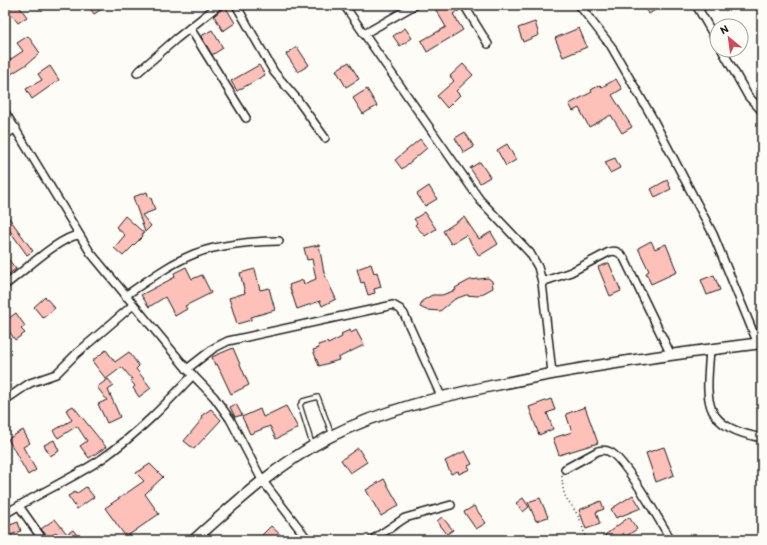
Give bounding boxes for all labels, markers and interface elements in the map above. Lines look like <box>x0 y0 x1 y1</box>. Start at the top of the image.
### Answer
north arrow <box>709 18 749 58</box>
text: N <box>718 22 731 37</box>

